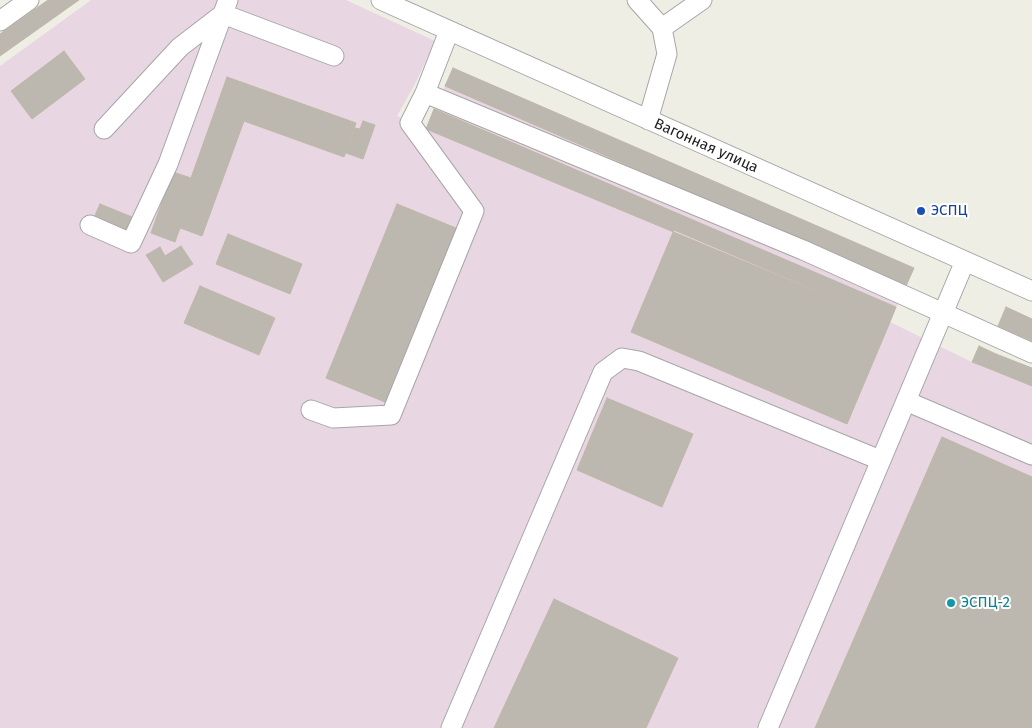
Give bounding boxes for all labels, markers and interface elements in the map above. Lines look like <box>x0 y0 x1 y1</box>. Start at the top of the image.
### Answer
street label: Вагонная улица <box>651 115 761 177</box>
place label: ЭСПЦ <box>931 202 968 220</box>
marker: ЭСПЦ <box>915 205 927 217</box>
place label: ЭСПЦ-2 <box>961 594 1010 612</box>
marker: ЭСПЦ-2 <box>945 597 957 609</box>

